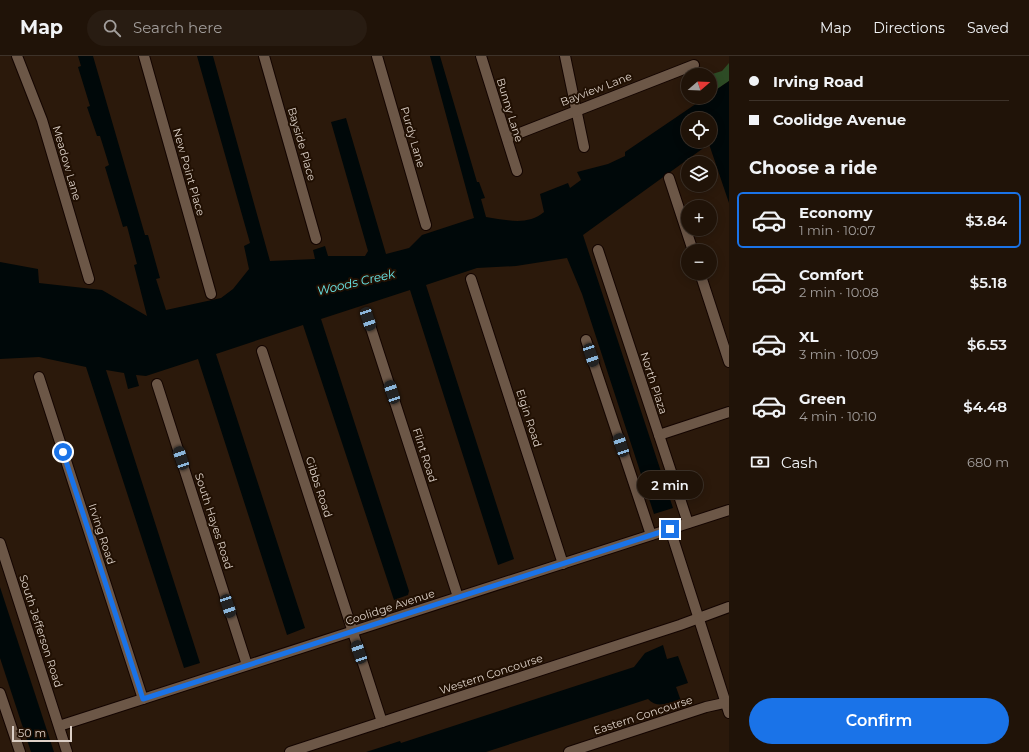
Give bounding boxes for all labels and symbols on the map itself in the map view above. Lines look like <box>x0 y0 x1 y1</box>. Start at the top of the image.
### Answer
north arrow <box>681 68 717 104</box>
street label: Bayview Lane <box>558 69 634 109</box>
street label: Bunny Lane <box>494 76 526 144</box>
street label: Purdy Lane <box>398 105 428 169</box>
street label: Bayside Place <box>285 106 319 183</box>
street label: Meadow Lane <box>50 124 84 202</box>
street label: New Point Place <box>170 127 208 218</box>
water label: Woods Creek <box>316 266 397 298</box>
car <box>359 306 377 332</box>
car <box>582 342 600 368</box>
street label: North Plaza <box>637 350 671 416</box>
car <box>383 379 401 405</box>
street label: Elgin Road <box>513 387 545 449</box>
street label: Flint Road <box>410 426 440 484</box>
car <box>612 432 630 458</box>
route start <box>54 443 72 461</box>
car <box>172 445 190 471</box>
street label: Gibbs Road <box>303 455 335 519</box>
street label: South Hayes Road <box>192 471 236 571</box>
callout: 2 min <box>637 471 703 499</box>
street label: Irving Road <box>86 502 118 566</box>
route end <box>661 520 679 538</box>
street label: South Jefferson Road <box>16 573 66 689</box>
street label: Coolidge Avenue <box>343 586 437 628</box>
car <box>219 593 237 619</box>
car <box>350 639 368 665</box>
street label: Western Concourse <box>438 651 545 697</box>
street label: Eastern Concourse <box>592 692 695 738</box>
scale bar <box>12 724 72 743</box>

